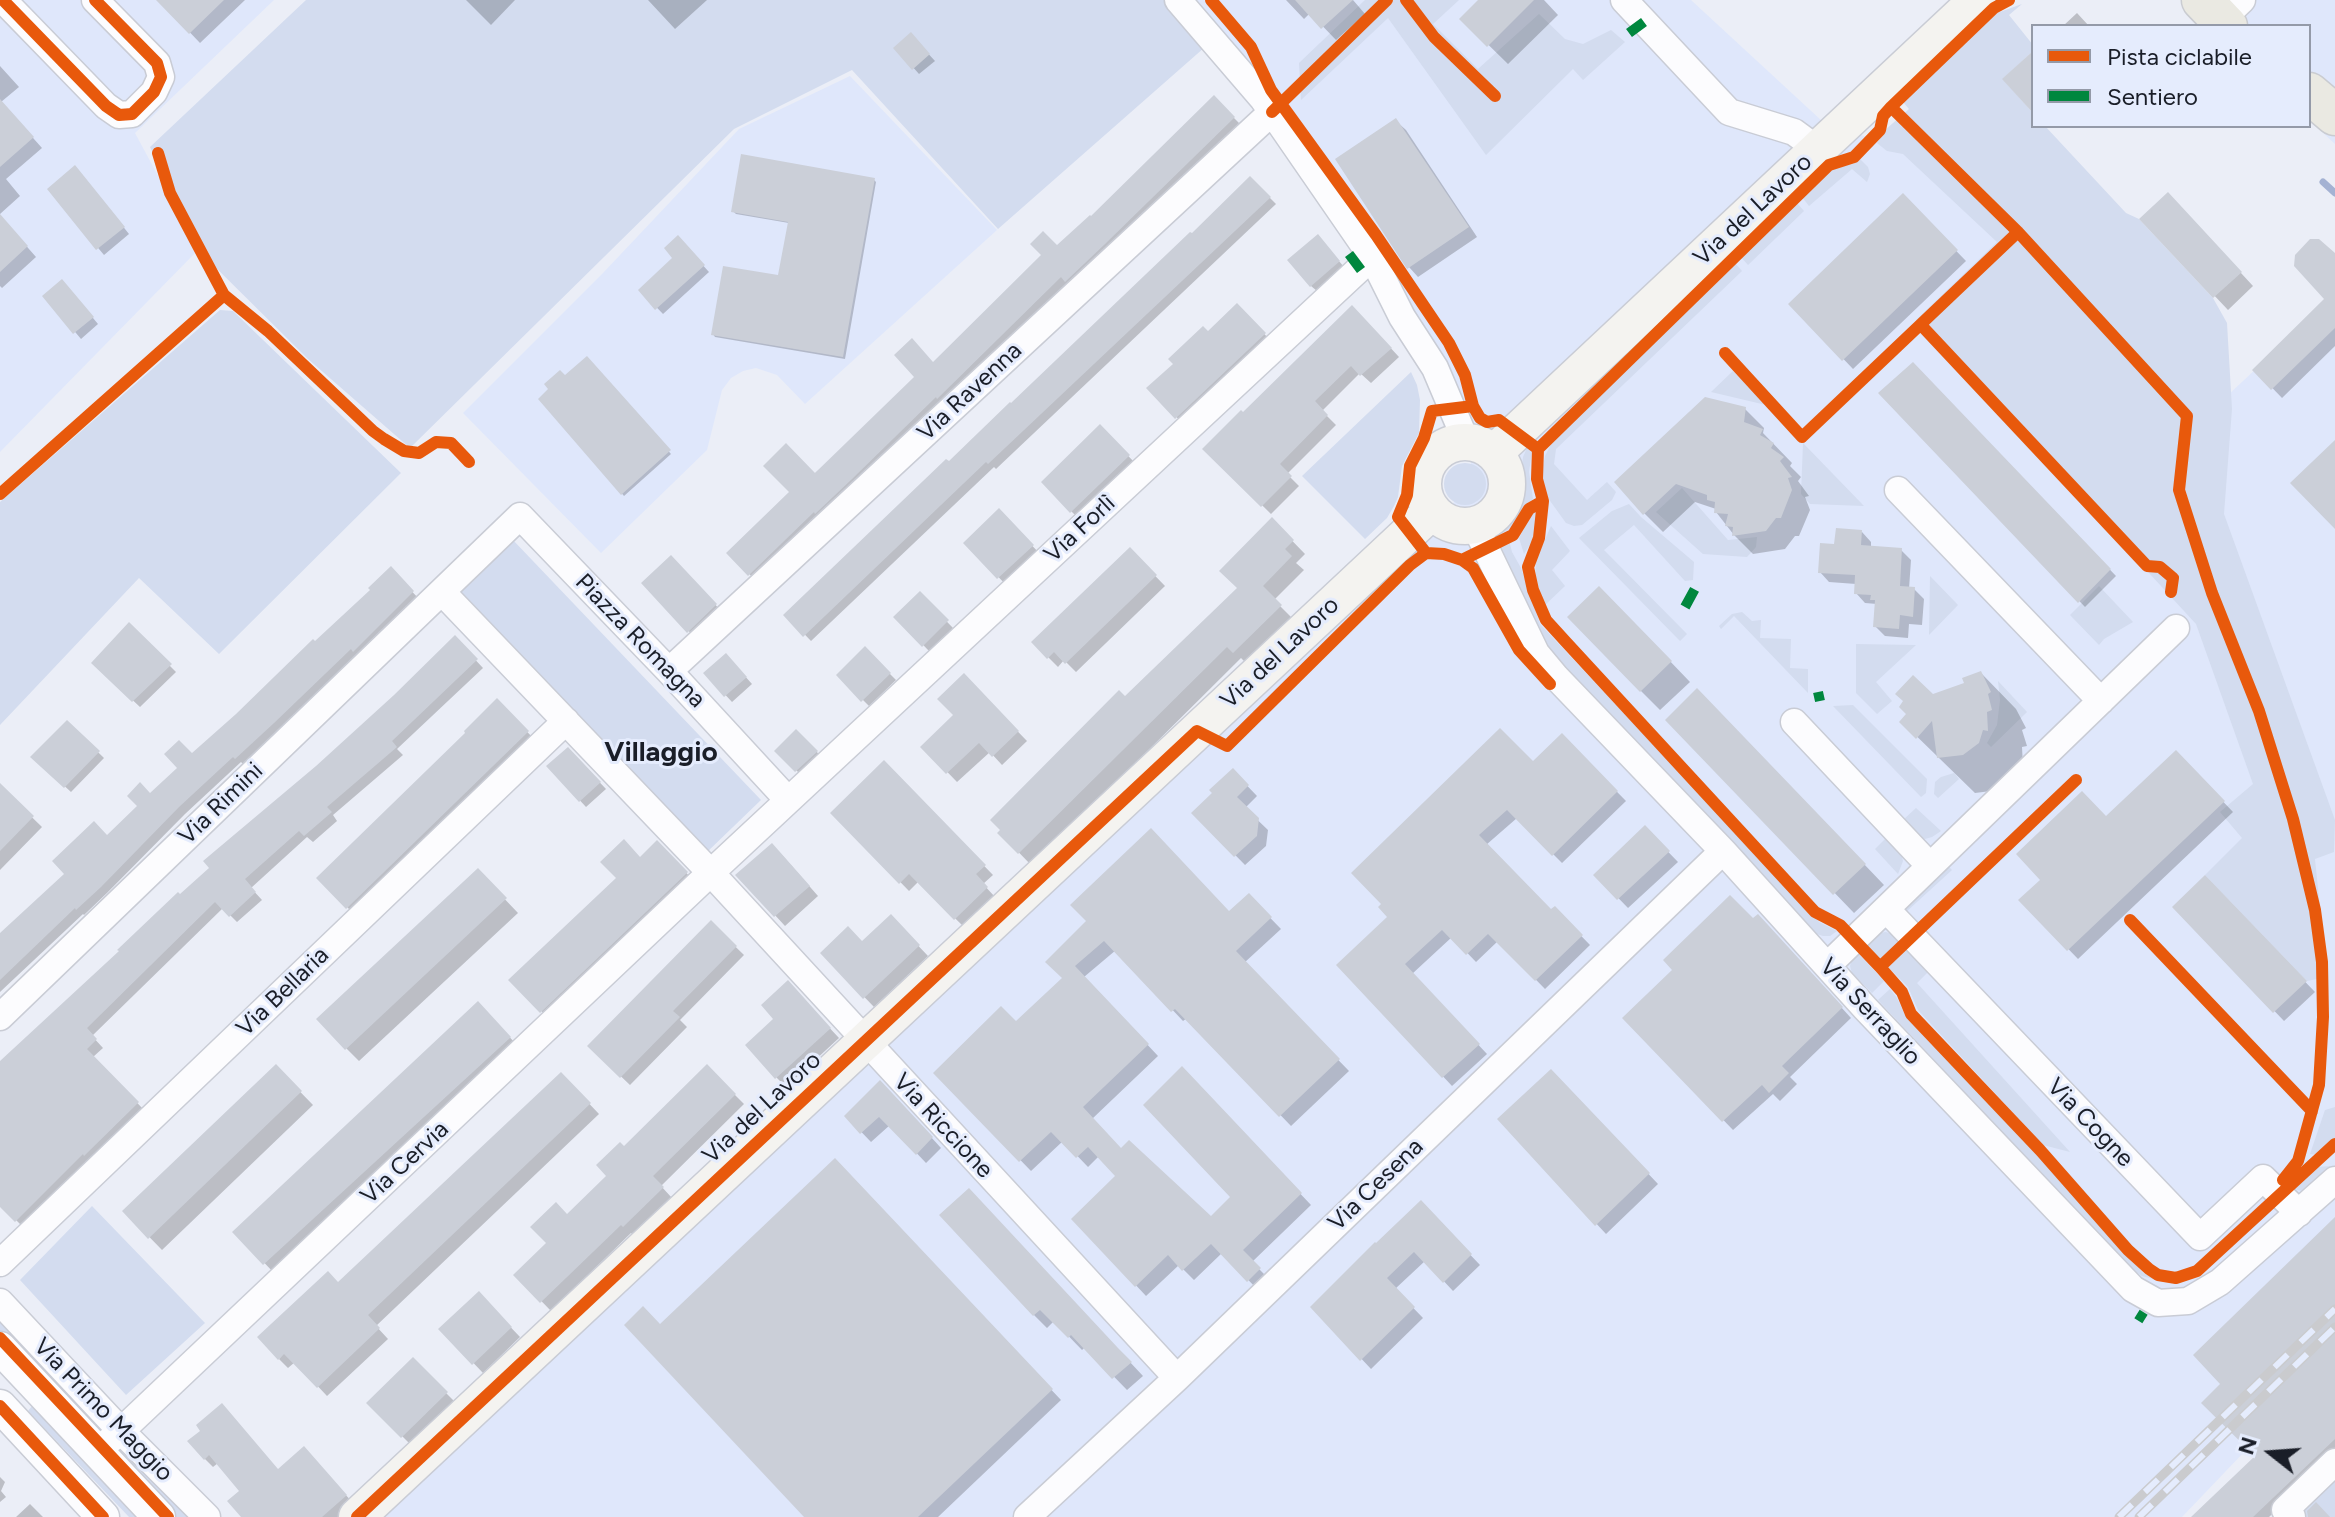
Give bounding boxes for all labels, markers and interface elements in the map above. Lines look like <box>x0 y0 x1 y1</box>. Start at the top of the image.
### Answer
legend <box>2031 24 2311 128</box>
text: Pista ciclabile <box>2107 42 2252 71</box>
text: Sentiero <box>2107 82 2198 111</box>
street label: Via del Lavoro <box>1688 148 1818 272</box>
street label: Via Ravenna <box>912 337 1028 447</box>
street label: Via Forlì <box>1039 489 1121 569</box>
street label: Piazza Romagna <box>569 568 711 714</box>
street label: Via del Lavoro <box>1215 591 1345 715</box>
district label: Villaggio <box>604 736 718 770</box>
street label: Via Rimini <box>173 757 269 851</box>
street label: Via Bellaria <box>231 941 335 1043</box>
street label: Via Serraglio <box>1813 953 1927 1071</box>
street label: Via del Lavoro <box>697 1046 827 1170</box>
street label: Via Riccione <box>887 1068 999 1184</box>
street label: Via Cogne <box>2041 1073 2139 1173</box>
street label: Via Cervia <box>355 1115 455 1211</box>
street label: Via Cesena <box>1323 1133 1429 1237</box>
street label: Via Primo Maggio <box>27 1332 179 1488</box>
north arrow <box>2231 1413 2311 1493</box>
text: N <box>2232 1434 2263 1458</box>

